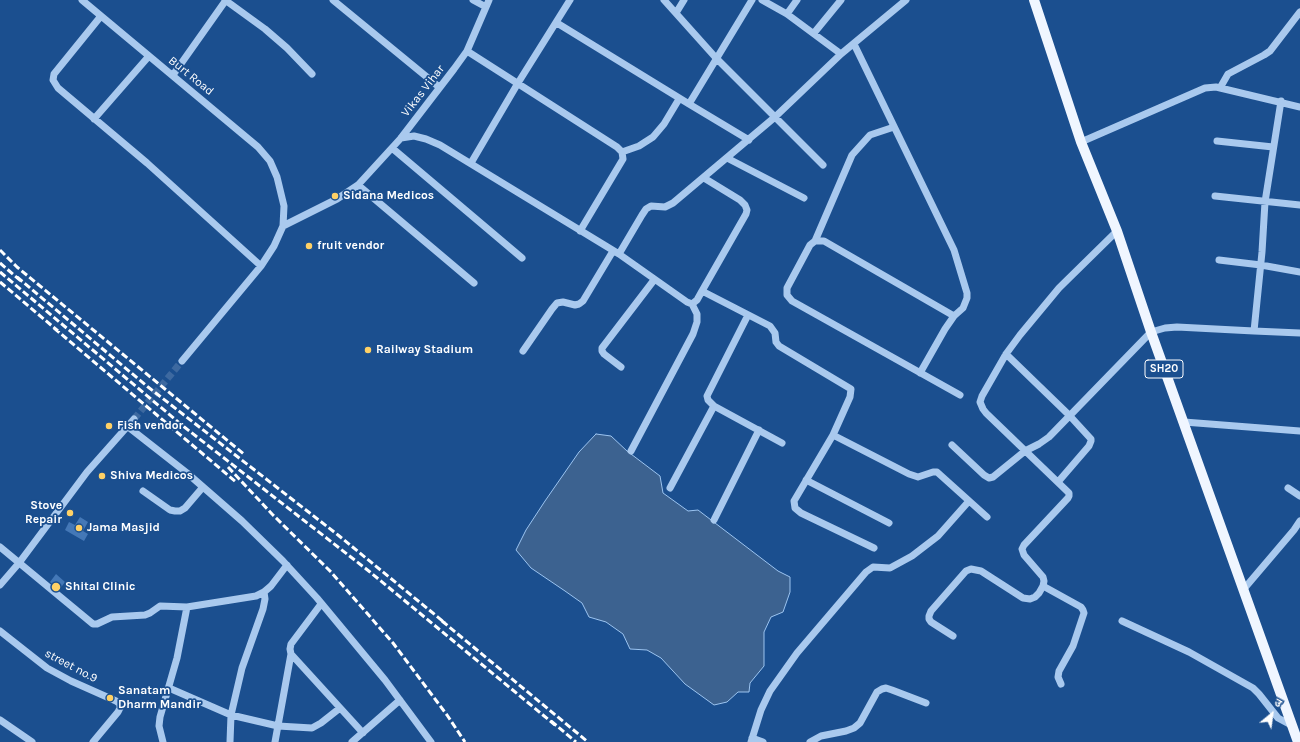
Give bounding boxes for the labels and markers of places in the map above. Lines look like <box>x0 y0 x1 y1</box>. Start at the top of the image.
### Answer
place label: Sidana Medicos <box>343 189 434 203</box>
marker: Sidana Medicos <box>330 191 340 201</box>
place label: fruit vendor <box>317 239 384 253</box>
marker: fruit vendor <box>304 241 314 251</box>
place label: Railway Stadium <box>376 343 473 357</box>
marker: Railway Stadium <box>363 345 373 355</box>
place label: Fish vendor <box>117 419 183 433</box>
marker: Fish vendor <box>104 421 114 431</box>
place label: Shiva Medicos <box>110 469 193 483</box>
marker: Shiva Medicos <box>97 471 107 481</box>
place label: Stove Repair <box>25 499 62 527</box>
marker: Stove Repair <box>65 508 75 518</box>
place label: Jama Masjid <box>87 521 160 535</box>
marker: Jama Masjid <box>74 523 84 533</box>
place label: Shital Clinic <box>65 580 135 594</box>
marker: Shital Clinic <box>50 581 62 593</box>
place label: Sanatam Dharm Mandir <box>118 684 201 712</box>
marker: Sanatam Dharm Mandir <box>105 693 115 703</box>

